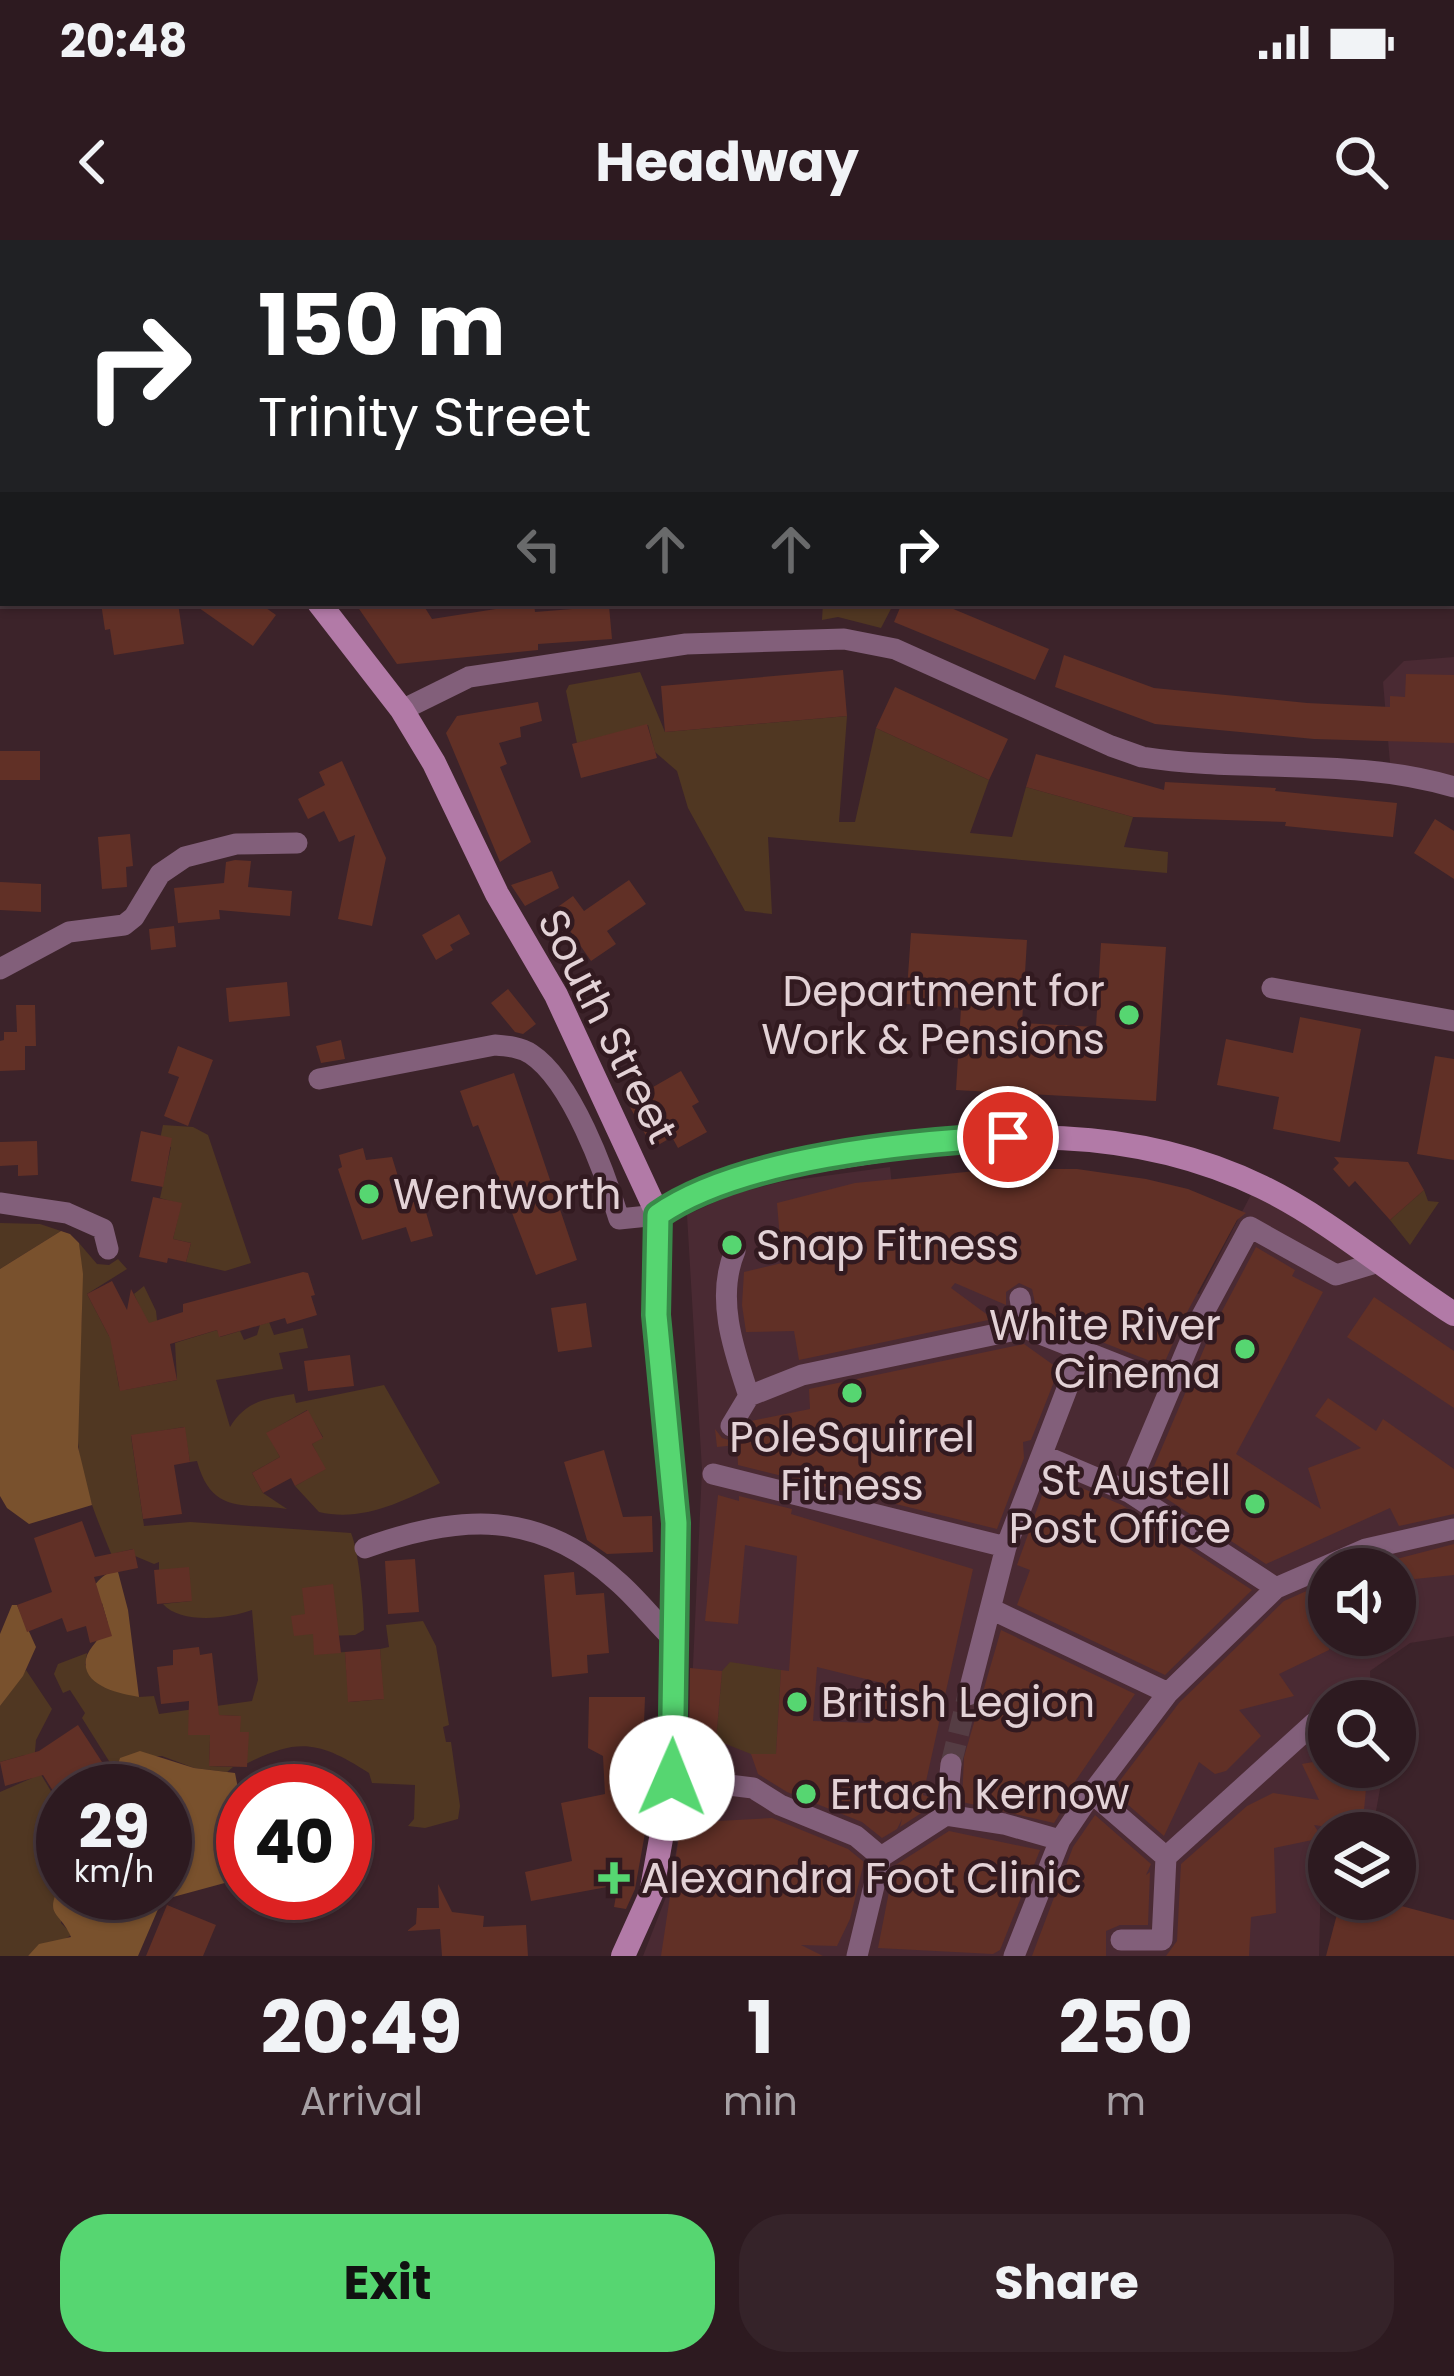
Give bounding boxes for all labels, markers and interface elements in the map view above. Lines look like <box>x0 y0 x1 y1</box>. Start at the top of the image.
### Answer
text: 20:48 <box>60 10 187 73</box>
text: Headway <box>595 124 859 200</box>
icon: back <box>60 129 126 195</box>
icon: search <box>1328 129 1394 195</box>
text: 150 m <box>258 267 506 384</box>
icon: right <box>60 288 216 444</box>
text: Trinity Street <box>258 379 591 455</box>
icon: left <box>506 516 572 582</box>
icon: ahead <box>632 516 698 582</box>
icon: ahead <box>758 516 824 582</box>
icon: right <box>884 516 950 582</box>
street label: South Street <box>523 899 692 1153</box>
place label: Department for Work & Pensions <box>761 962 1105 1069</box>
marker: Department for Work & Pensions <box>1116 1002 1142 1028</box>
pin <box>957 1086 1059 1188</box>
icon: arrive <box>975 1104 1041 1170</box>
place label: Wentworth <box>393 1165 621 1224</box>
marker: Wentworth <box>356 1181 382 1207</box>
place label: Snap Fitness <box>756 1216 1019 1275</box>
marker: Snap Fitness <box>719 1232 745 1258</box>
place label: White River Cinema <box>989 1296 1221 1403</box>
marker: White River Cinema <box>1232 1336 1258 1362</box>
marker: PoleSquirrel Fitness <box>839 1380 865 1406</box>
place label: PoleSquirrel Fitness <box>729 1408 975 1515</box>
place label: St Austell Post Office <box>1009 1451 1231 1558</box>
marker: St Austell Post Office <box>1242 1491 1268 1517</box>
map controls <box>1308 1548 1416 1920</box>
button: sound <box>1308 1548 1416 1656</box>
place label: British Legion <box>821 1673 1095 1732</box>
button: search <box>1308 1680 1416 1788</box>
marker: British Legion <box>784 1689 810 1715</box>
position arrow <box>609 1715 735 1841</box>
speed limit sign: 40 <box>216 1764 372 1920</box>
place label: Ertach Kernow <box>830 1765 1130 1824</box>
marker: Ertach Kernow <box>793 1781 819 1807</box>
text: 29 <box>78 1785 150 1869</box>
button: layers <box>1308 1812 1416 1920</box>
place label: Alexandra Foot Clinic <box>641 1849 1082 1908</box>
text: km/h <box>74 1850 154 1893</box>
marker: Alexandra Foot Clinic <box>598 1862 630 1894</box>
text: 20:49 <box>261 1977 462 2078</box>
text: 1 <box>747 1977 774 2078</box>
text: 250 <box>1058 1977 1193 2078</box>
text: Arrival <box>300 2074 423 2129</box>
text: min <box>723 2074 798 2129</box>
text: m <box>1106 2074 1146 2129</box>
button: Exit <box>60 2214 715 2352</box>
button: Share <box>739 2214 1394 2352</box>

